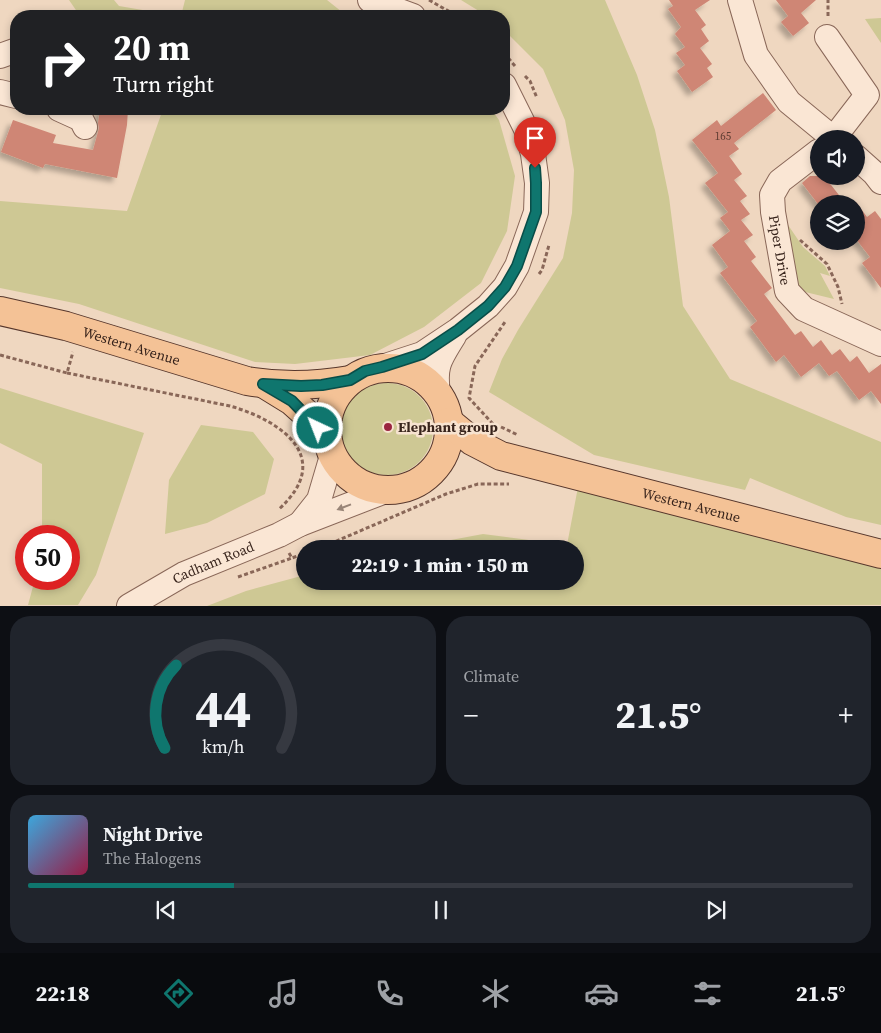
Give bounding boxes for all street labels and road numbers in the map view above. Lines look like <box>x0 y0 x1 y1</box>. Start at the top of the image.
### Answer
street label: Piper Drive <box>764 213 796 287</box>
street label: Western Avenue <box>80 322 183 370</box>
street label: Western Avenue <box>640 483 743 527</box>
street label: Cadham Road <box>168 536 257 589</box>

